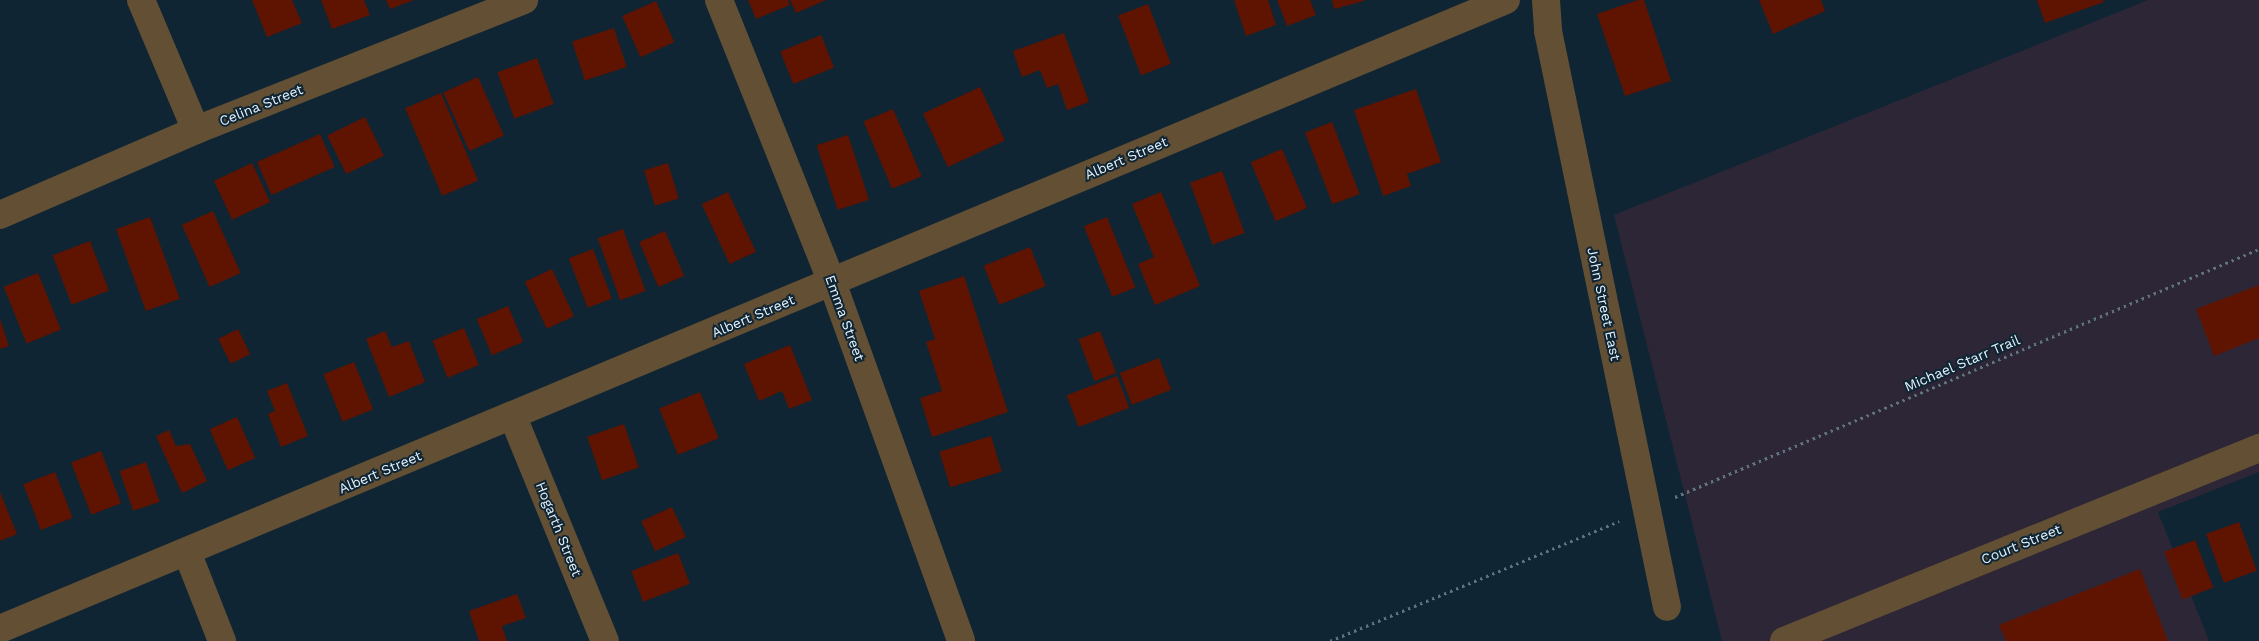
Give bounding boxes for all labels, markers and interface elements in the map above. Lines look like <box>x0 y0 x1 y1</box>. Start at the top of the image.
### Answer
street label: Celina Street <box>217 81 305 129</box>
street label: Albert Street <box>1082 133 1170 183</box>
street label: John Street East <box>1584 246 1624 362</box>
street label: Emma Street <box>822 273 868 363</box>
street label: Albert Street <box>709 291 797 341</box>
street label: Michael Starr Trail <box>1901 331 2023 395</box>
street label: Albert Street <box>336 447 424 497</box>
street label: Hogarth Street <box>532 479 586 579</box>
street label: Court Street <box>1979 520 2063 568</box>

